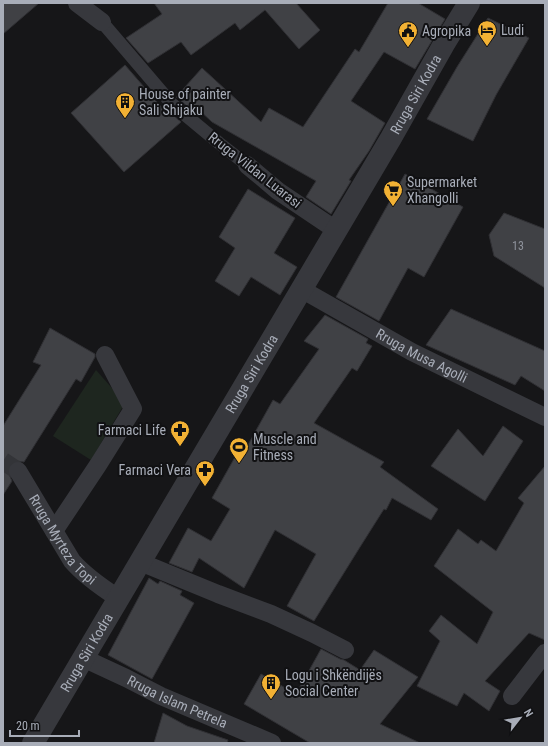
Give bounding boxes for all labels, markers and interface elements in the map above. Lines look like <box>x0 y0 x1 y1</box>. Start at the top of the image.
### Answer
hotel icon: Ludi <box>476 19 498 47</box>
public building icon: Agropika <box>397 20 419 48</box>
place label: Ludi <box>501 22 524 38</box>
place label: Agropika <box>422 23 471 39</box>
street label: Rruga Siri Kodra <box>387 52 444 137</box>
place label: House of painter Sali Shijaku <box>139 86 231 118</box>
building icon: House of painter Sali Shijaku <box>114 91 136 119</box>
street label: Rruga Vildan Luarasi <box>205 129 305 211</box>
place label: Supermarket Xhangolli <box>407 174 477 206</box>
supermarket icon: Supermarket Xhangolli <box>382 179 404 207</box>
house number: 13 <box>512 239 524 253</box>
street label: Rruga Musa Agolli <box>373 325 470 386</box>
street label: Rruga Siri Kodra <box>222 332 281 416</box>
pharmacy icon: Farmaci Life <box>169 419 191 447</box>
place label: Farmaci Life <box>98 422 166 438</box>
place label: Muscle and Fitness <box>253 431 317 463</box>
sports icon: Muscle and Fitness <box>228 436 250 464</box>
pharmacy icon: Farmaci Vera <box>194 459 216 487</box>
place label: Farmaci Vera <box>119 462 191 478</box>
street label: Rruga Myrteza Topi <box>26 491 99 588</box>
street label: Rruga Siri Kodra <box>57 610 116 695</box>
place label: Logu i Shkëndijës Social Center <box>285 667 382 699</box>
street label: Rruga Islam Petrela <box>125 672 230 731</box>
building icon: Logu i Shkëndijës Social Center <box>260 672 282 700</box>
north arrow <box>500 698 540 738</box>
text: N <box>521 707 536 720</box>
scale bar <box>10 712 79 738</box>
text: 20 m <box>16 719 40 733</box>

